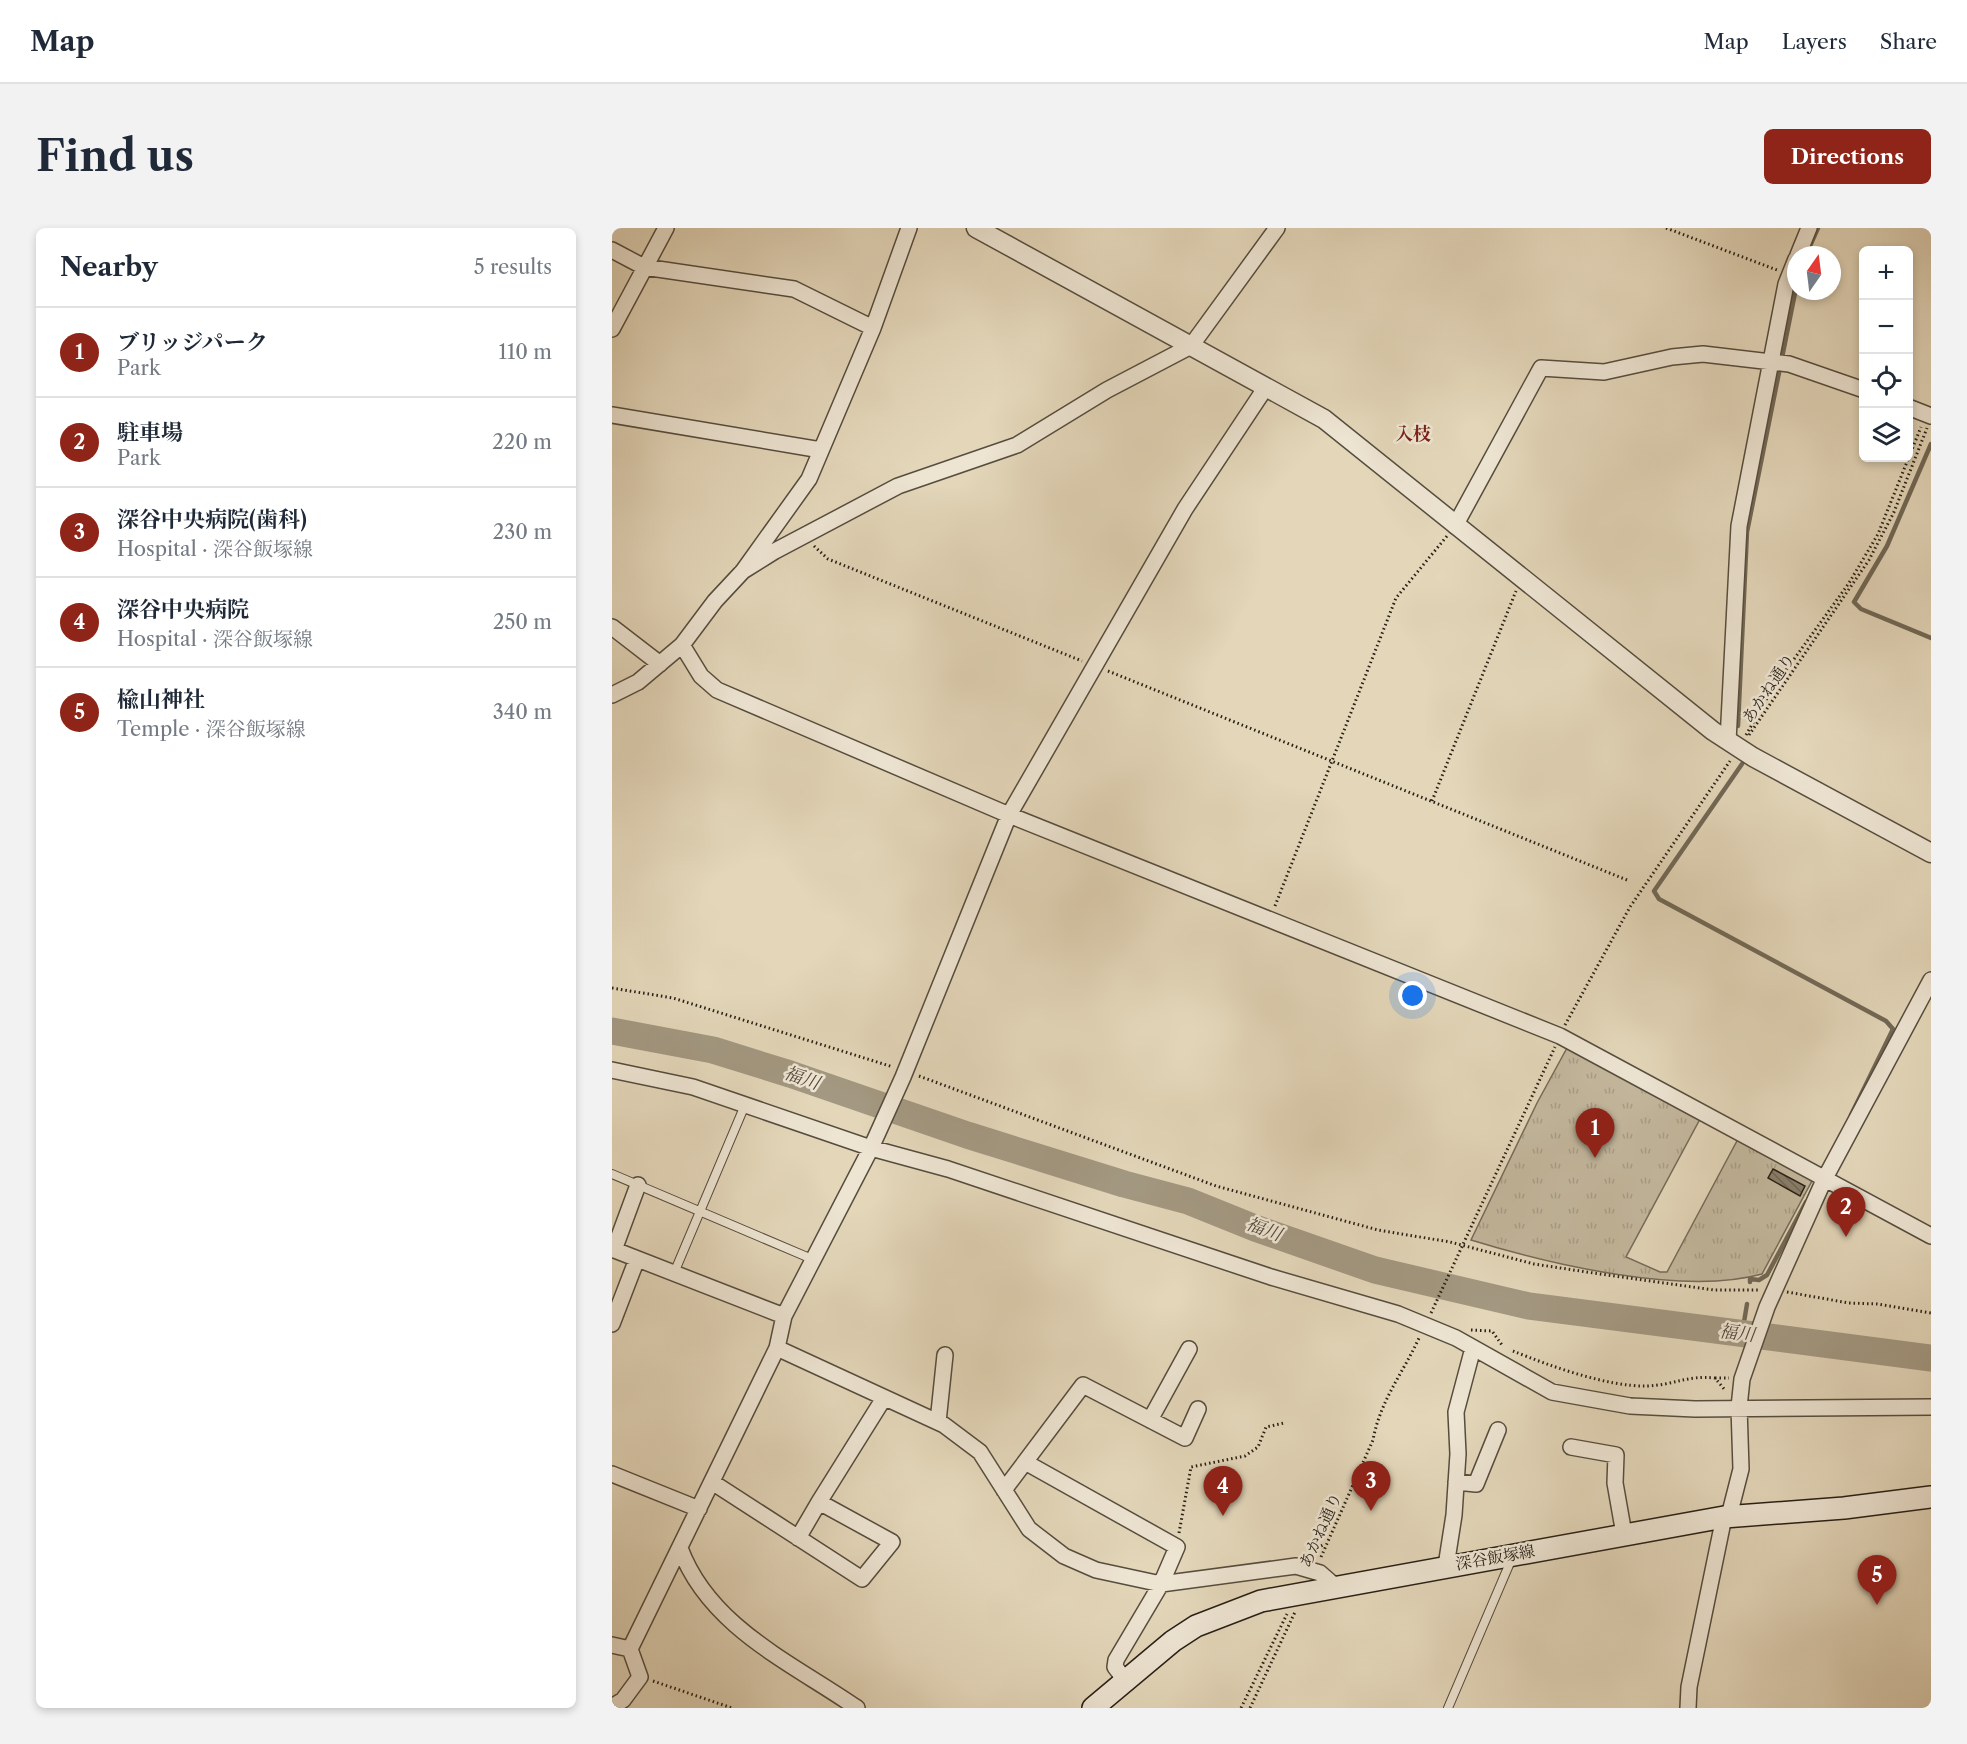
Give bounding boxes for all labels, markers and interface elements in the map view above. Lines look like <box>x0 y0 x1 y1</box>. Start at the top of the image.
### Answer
text: Map <box>30 24 94 58</box>
text: Map <box>1704 29 1749 54</box>
text: Layers <box>1782 29 1847 54</box>
text: Share <box>1880 29 1937 54</box>
button: Directions <box>1764 129 1931 184</box>
text: Find us <box>36 130 194 182</box>
north arrow <box>1787 246 1841 300</box>
map controls <box>1859 246 1913 462</box>
button: + <box>1859 246 1913 300</box>
text: Nearby <box>60 251 158 283</box>
text: 5 results <box>474 255 552 279</box>
button: − <box>1859 300 1913 354</box>
text: ブリッジパーク <box>117 329 268 356</box>
text: 1 <box>75 340 84 364</box>
text: 110 m <box>499 340 552 364</box>
button: locate <box>1859 354 1913 408</box>
text: Park <box>117 356 160 380</box>
button: layers <box>1859 408 1913 462</box>
text: 駐車場 <box>117 419 183 446</box>
district label: 入枝 <box>1395 423 1431 445</box>
text: 2 <box>74 430 85 454</box>
text: 220 m <box>492 430 552 454</box>
text: Park <box>117 446 160 470</box>
text: 深谷中央病院(歯科) <box>117 506 307 533</box>
text: 3 <box>74 520 85 544</box>
text: 230 m <box>493 520 552 544</box>
text: Hospital · 深谷飯塚線 <box>117 537 313 561</box>
text: 深谷中央病院 <box>117 596 249 623</box>
text: 4 <box>74 610 85 634</box>
text: 250 m <box>493 610 552 634</box>
text: Hospital · 深谷飯塚線 <box>117 627 313 651</box>
street label: あかね通り <box>1737 649 1799 727</box>
text: 楡山神社 <box>117 686 205 713</box>
text: 5 <box>74 700 85 724</box>
text: 340 m <box>493 700 552 724</box>
text: Temple · 深谷飯塚線 <box>117 717 306 741</box>
your location <box>1398 981 1427 1010</box>
water label: 福川 <box>781 1062 824 1095</box>
pin: 1 <box>1576 1108 1614 1158</box>
pin: 2 <box>1826 1188 1866 1237</box>
water label: 福川 <box>1243 1213 1287 1246</box>
water label: 福川 <box>1718 1320 1758 1346</box>
pin: 3 <box>1352 1462 1390 1511</box>
pin: 4 <box>1204 1466 1242 1516</box>
street label: あかね通り <box>1295 1489 1345 1571</box>
street label: 深谷飯塚線 <box>1454 1540 1536 1574</box>
pin: 5 <box>1858 1556 1896 1605</box>

